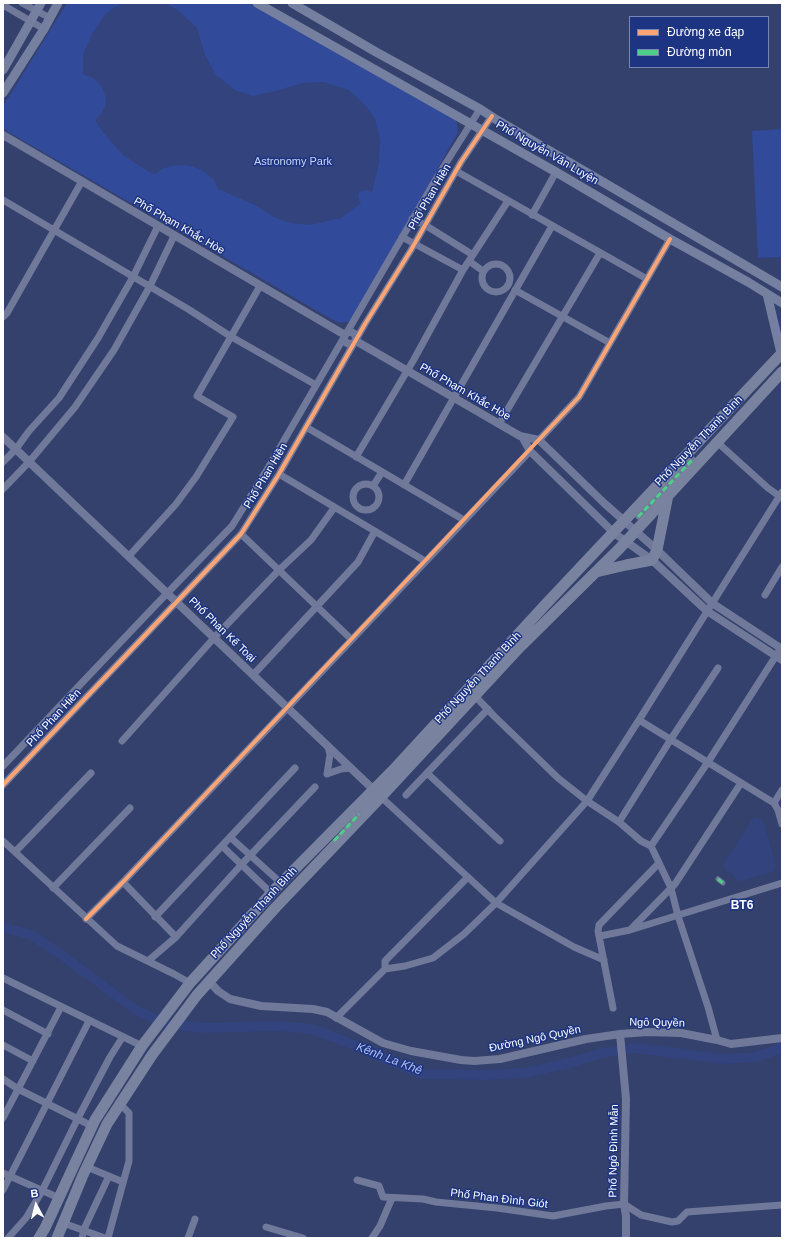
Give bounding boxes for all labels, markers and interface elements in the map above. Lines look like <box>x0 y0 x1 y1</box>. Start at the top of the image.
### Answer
legend <box>629 16 769 68</box>
text: Đường xe đạp <box>667 25 744 39</box>
text: Đường mòn <box>667 45 732 59</box>
street label: Phố Nguyễn Văn Luyện <box>493 118 601 188</box>
park label: Astronomy Park <box>254 155 332 169</box>
street label: Phố Phan Hiền <box>406 162 454 232</box>
street label: Phố Phạm Khắc Hòe <box>131 195 227 257</box>
street label: Phố Phạm Khắc Hòe <box>417 361 513 423</box>
street label: Phố Nguyễn Thanh Bình <box>652 393 746 489</box>
street label: Phố Phan Hiền <box>241 441 291 511</box>
street label: Phố Phan Kế Toại <box>186 595 258 665</box>
street label: Phố Nguyễn Thanh Bình <box>432 629 524 727</box>
street label: Phố Phan Hiền <box>24 686 84 750</box>
street label: Phố Nguyễn Thanh Bình <box>208 864 300 962</box>
district label: BT6 <box>731 899 753 913</box>
street label: Ngô Quyền <box>629 1016 685 1030</box>
street label: Đường Ngô Quyền <box>488 1023 582 1055</box>
water label: Kênh La Khê <box>354 1040 424 1078</box>
street label: Phố Ngô Đình Mẫn <box>607 1104 621 1198</box>
north arrow <box>16 1185 56 1225</box>
street label: Phố Phan Đình Giót <box>450 1186 548 1212</box>
text: B <box>30 1187 39 1200</box>

